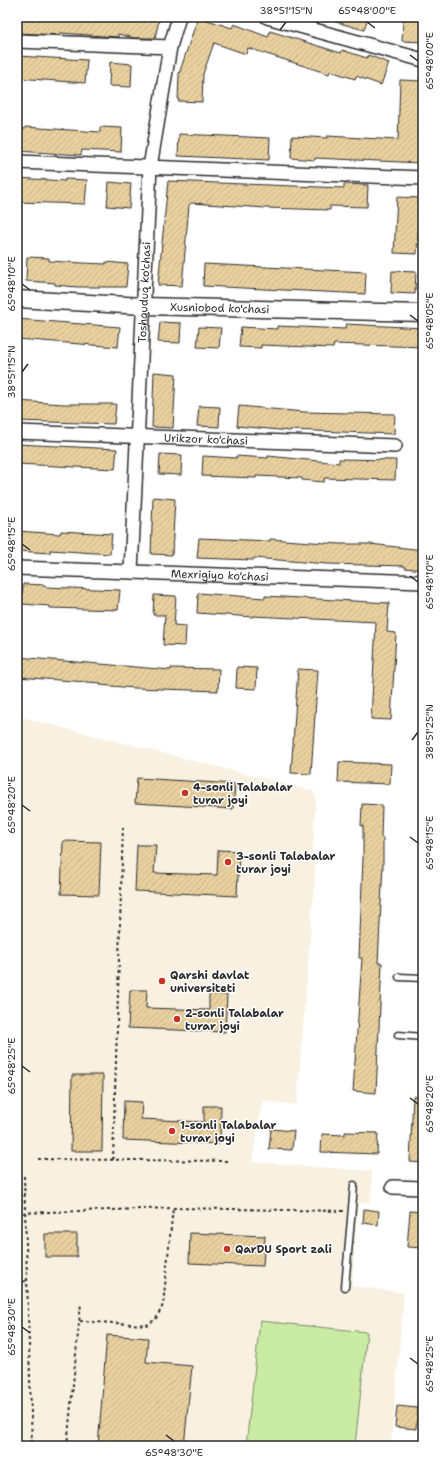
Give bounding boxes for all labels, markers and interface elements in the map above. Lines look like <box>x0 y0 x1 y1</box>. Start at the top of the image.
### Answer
text: 38°51'15"N <box>259 4 313 17</box>
text: 65°48'00"E <box>338 4 396 17</box>
text: 65°48'00"E <box>423 32 436 90</box>
street label: Toshquduq ko'chasi <box>135 241 154 343</box>
text: 65°48'10"E <box>5 256 18 312</box>
text: 65°48'05"E <box>423 293 436 349</box>
street label: Xusniobod ko'chasi <box>170 300 270 317</box>
text: 38°51'15"N <box>5 345 18 399</box>
street label: Urikzor ko'chasi <box>164 430 248 449</box>
text: 65°48'15"E <box>5 517 18 571</box>
text: 65°48'10"E <box>423 554 436 610</box>
street label: Mexrigiyo ko'chasi <box>171 566 269 585</box>
text: 38°51'25"N <box>423 704 436 760</box>
text: 65°48'20"E <box>5 776 18 834</box>
place label: 4-sonli Talabalar turar joyi <box>193 780 293 808</box>
marker: 4-sonli Talabalar turar joyi <box>180 788 190 798</box>
text: 65°48'15"E <box>423 816 436 870</box>
place label: 3-sonli Talabalar turar joyi <box>236 849 336 877</box>
marker: 3-sonli Talabalar turar joyi <box>223 857 233 867</box>
place label: Qarshi davlat universiteti <box>170 968 250 996</box>
marker: Qarshi davlat universiteti <box>157 976 167 986</box>
place label: 2-sonli Talabalar turar joyi <box>185 1006 284 1034</box>
marker: 2-sonli Talabalar turar joyi <box>172 1014 182 1024</box>
text: 65°48'25"E <box>5 1038 18 1094</box>
text: 65°48'20"E <box>423 1075 436 1133</box>
place label: 1-sonli Talabalar turar joyi <box>180 1118 277 1146</box>
marker: 1-sonli Talabalar turar joyi <box>167 1126 177 1136</box>
place label: QarDU Sport zali <box>235 1242 332 1257</box>
marker: QarDU Sport zali <box>222 1244 232 1254</box>
text: 65°48'30"E <box>5 1298 18 1356</box>
text: 65°48'25"E <box>423 1336 436 1392</box>
text: 65°48'30"E <box>145 1446 203 1459</box>

